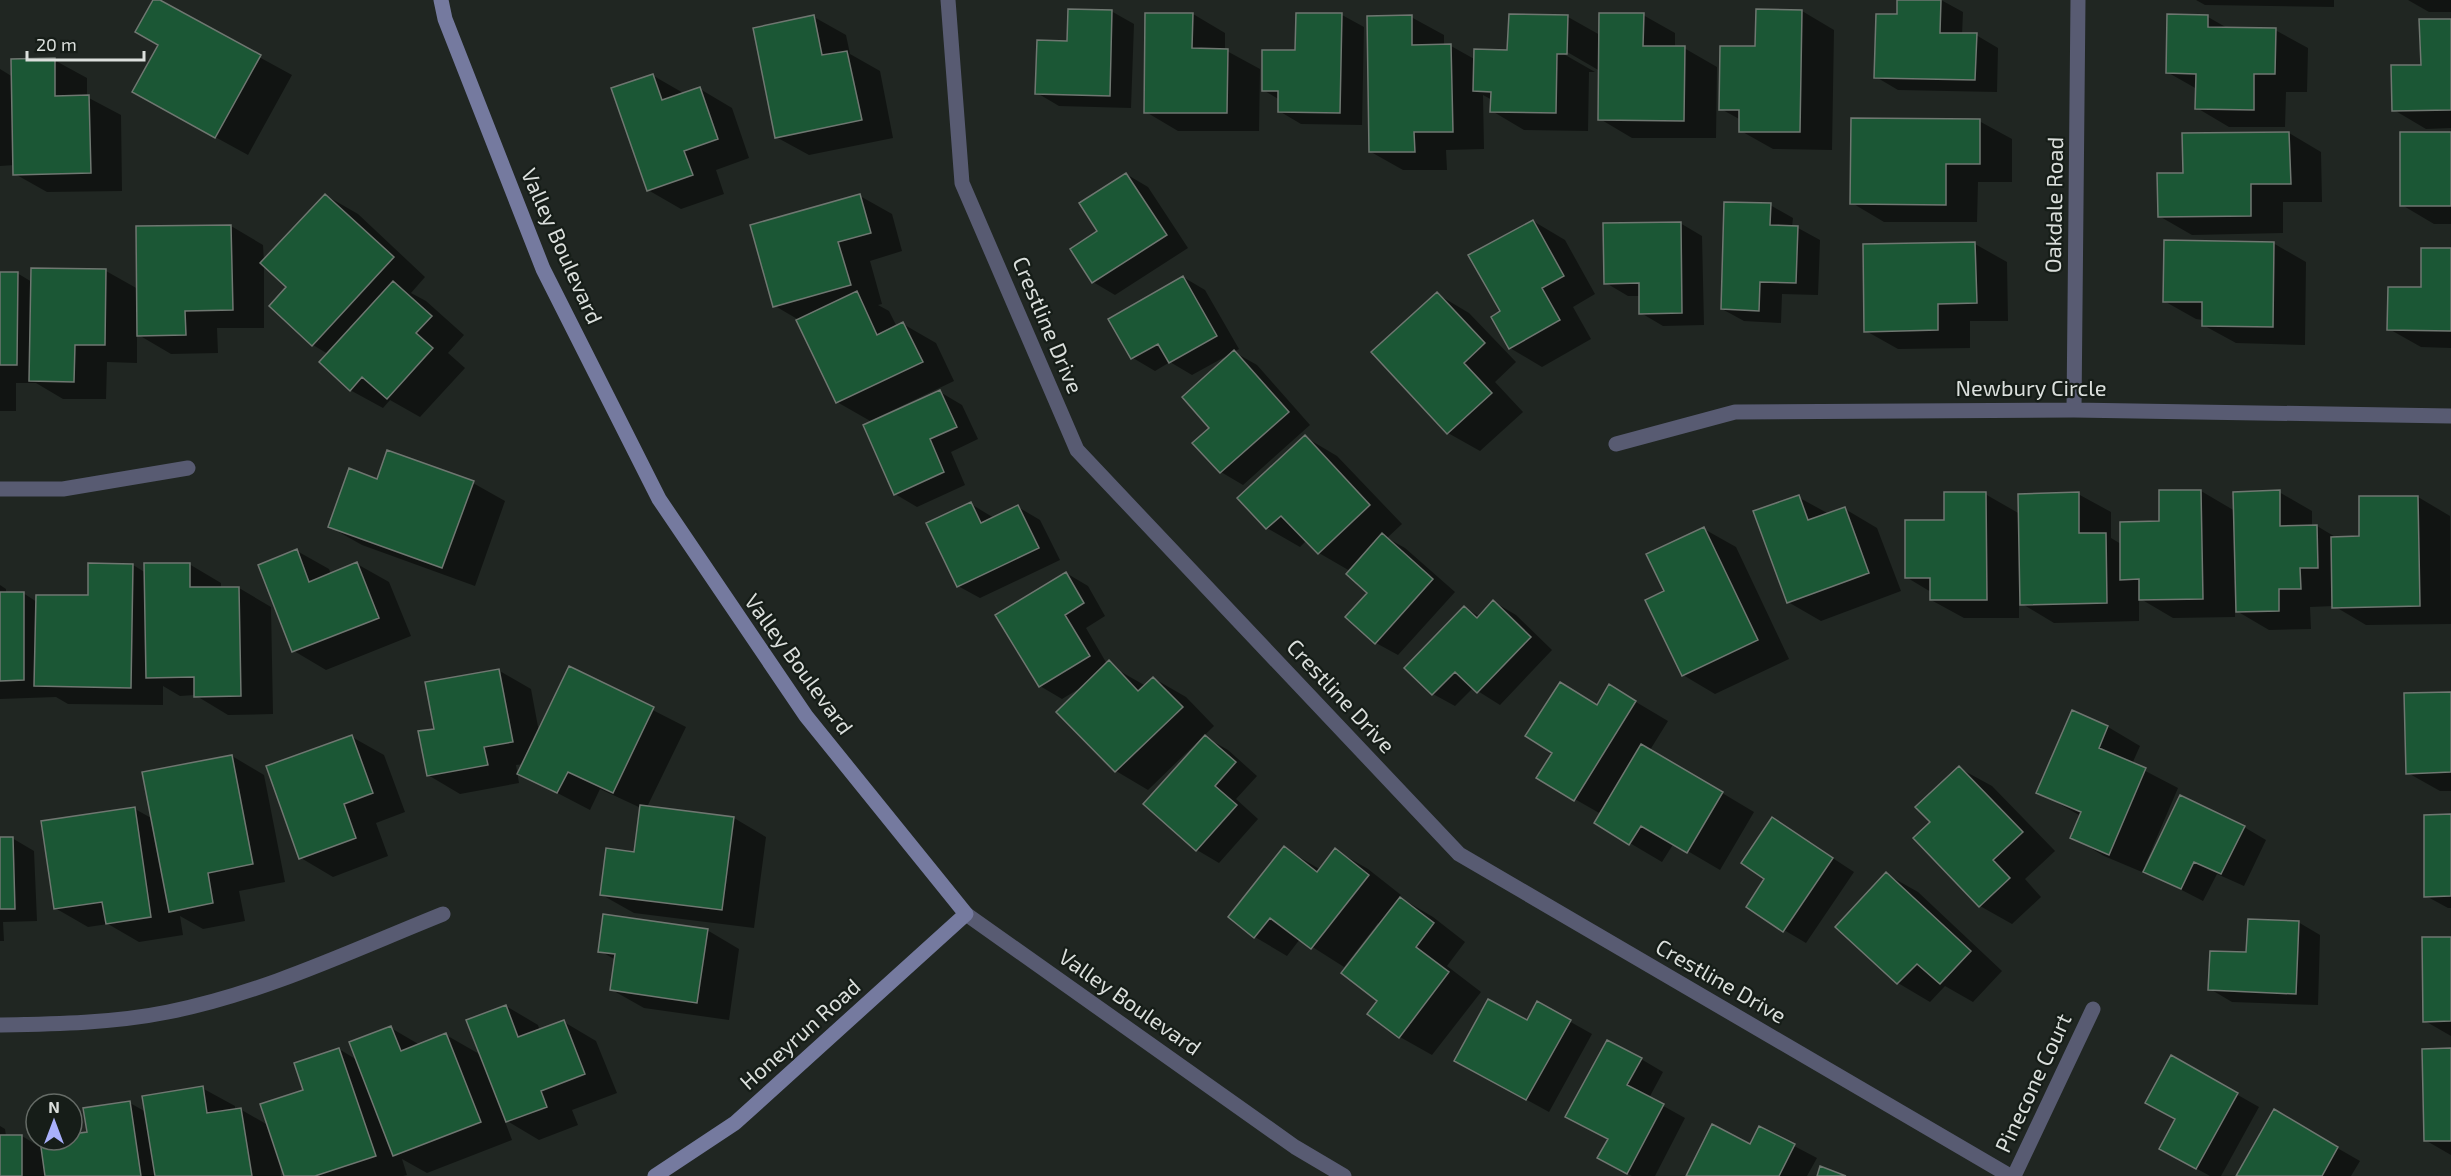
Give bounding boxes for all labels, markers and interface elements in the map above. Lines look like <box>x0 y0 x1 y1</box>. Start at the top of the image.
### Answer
scale bar <box>27 24 144 62</box>
text: 20 m <box>36 33 77 55</box>
street label: Oakdale Road <box>2039 137 2067 273</box>
street label: Valley Boulevard <box>517 164 609 327</box>
street label: Crestline Drive <box>1008 252 1089 397</box>
street label: Newbury Circle <box>1955 374 2107 400</box>
street label: Valley Boulevard <box>740 588 860 739</box>
street label: Crestline Drive <box>1282 633 1401 758</box>
street label: Crestline Drive <box>1652 932 1791 1028</box>
street label: Valley Boulevard <box>1055 942 1207 1060</box>
street label: Honeyrun Road <box>734 972 865 1094</box>
street label: Pinecone Court <box>1989 1009 2076 1156</box>
north arrow <box>24 1092 84 1152</box>
text: N <box>48 1097 60 1116</box>

